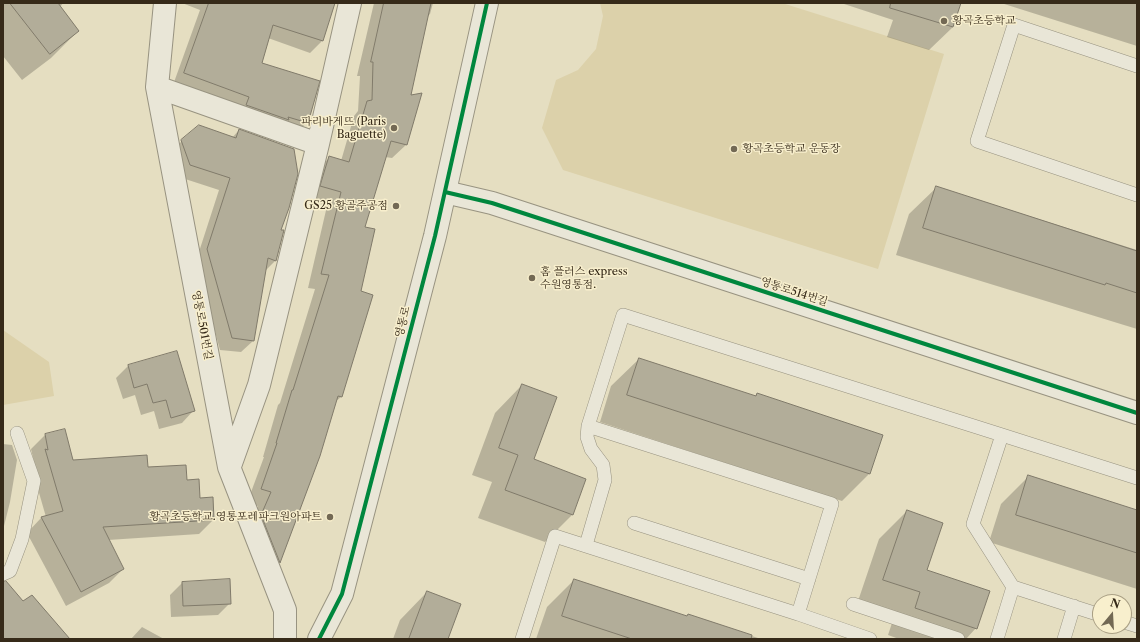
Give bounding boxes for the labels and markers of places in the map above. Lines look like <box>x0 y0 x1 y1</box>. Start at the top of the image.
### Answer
place label: 황곡초등학교 <box>952 14 1016 28</box>
marker: 황곡초등학교 <box>939 16 949 26</box>
place label: 파리바게뜨 (Paris Baguette) <box>301 115 386 141</box>
marker: 파리바게뜨 (Paris Baguette) <box>389 123 399 133</box>
place label: 황곡초등학교 운동장 <box>742 142 841 156</box>
marker: 황곡초등학교 운동장 <box>729 144 739 154</box>
place label: GS25 황골주공점 <box>304 199 388 213</box>
marker: GS25 황골주공점 <box>391 201 401 211</box>
place label: 홈 플러스 express 수원영통점. <box>540 265 628 291</box>
marker: 홈 플러스 express 수원영통점. <box>527 273 537 283</box>
place label: 황곡초등학교.영통포레파크원아파트 <box>149 510 322 524</box>
marker: 황곡초등학교.영통포레파크원아파트 <box>325 512 335 522</box>

